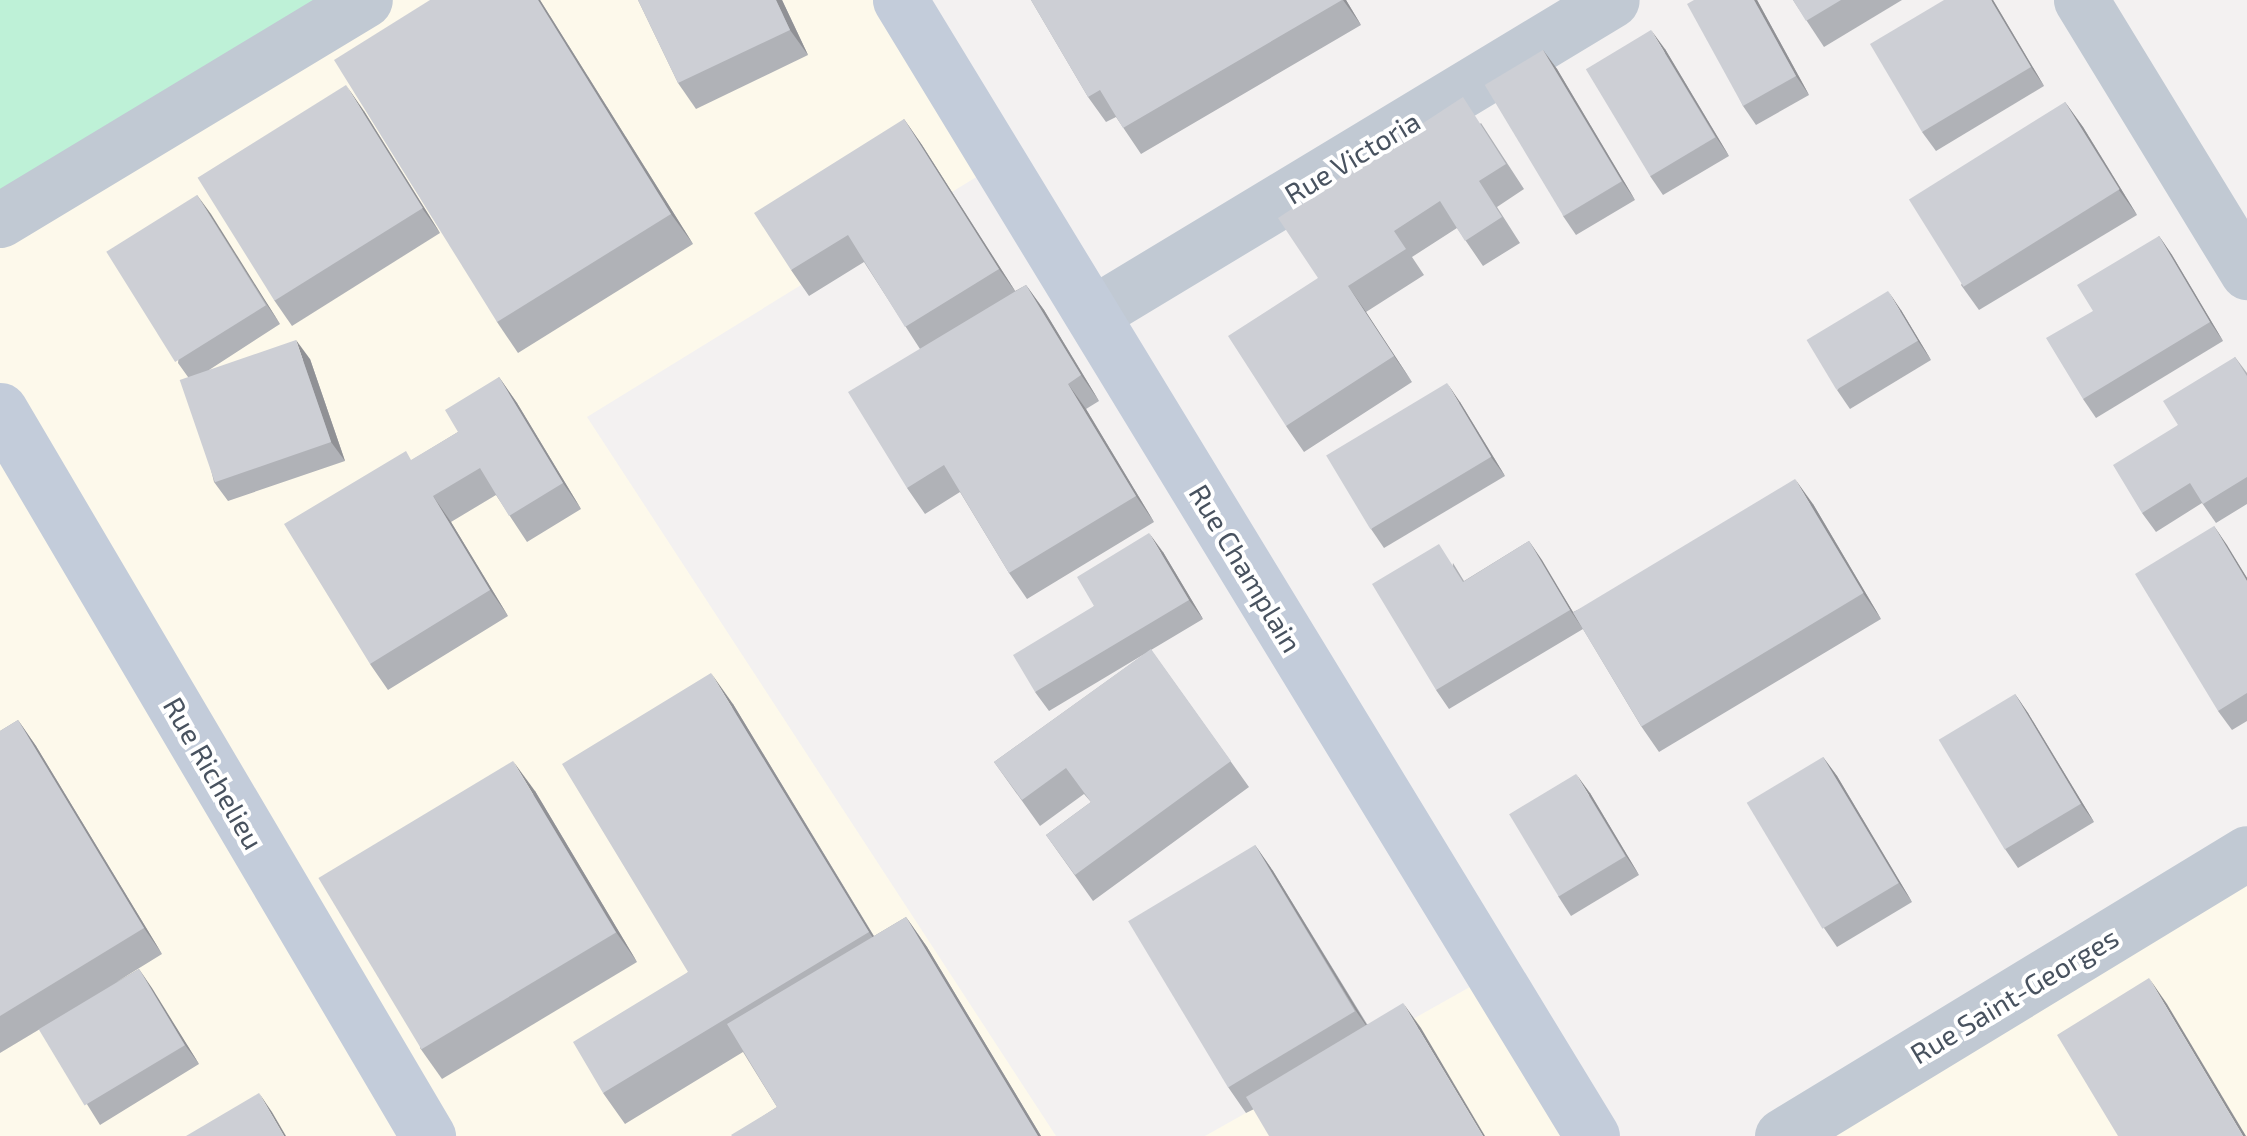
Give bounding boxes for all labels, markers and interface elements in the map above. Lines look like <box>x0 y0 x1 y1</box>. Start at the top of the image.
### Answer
street label: Rue Victoria <box>1278 103 1426 211</box>
street label: Rue Champlain <box>1183 478 1309 658</box>
street label: Rue Richelieu <box>157 691 271 855</box>
street label: Rue Saint-Georges <box>1904 920 2124 1070</box>

